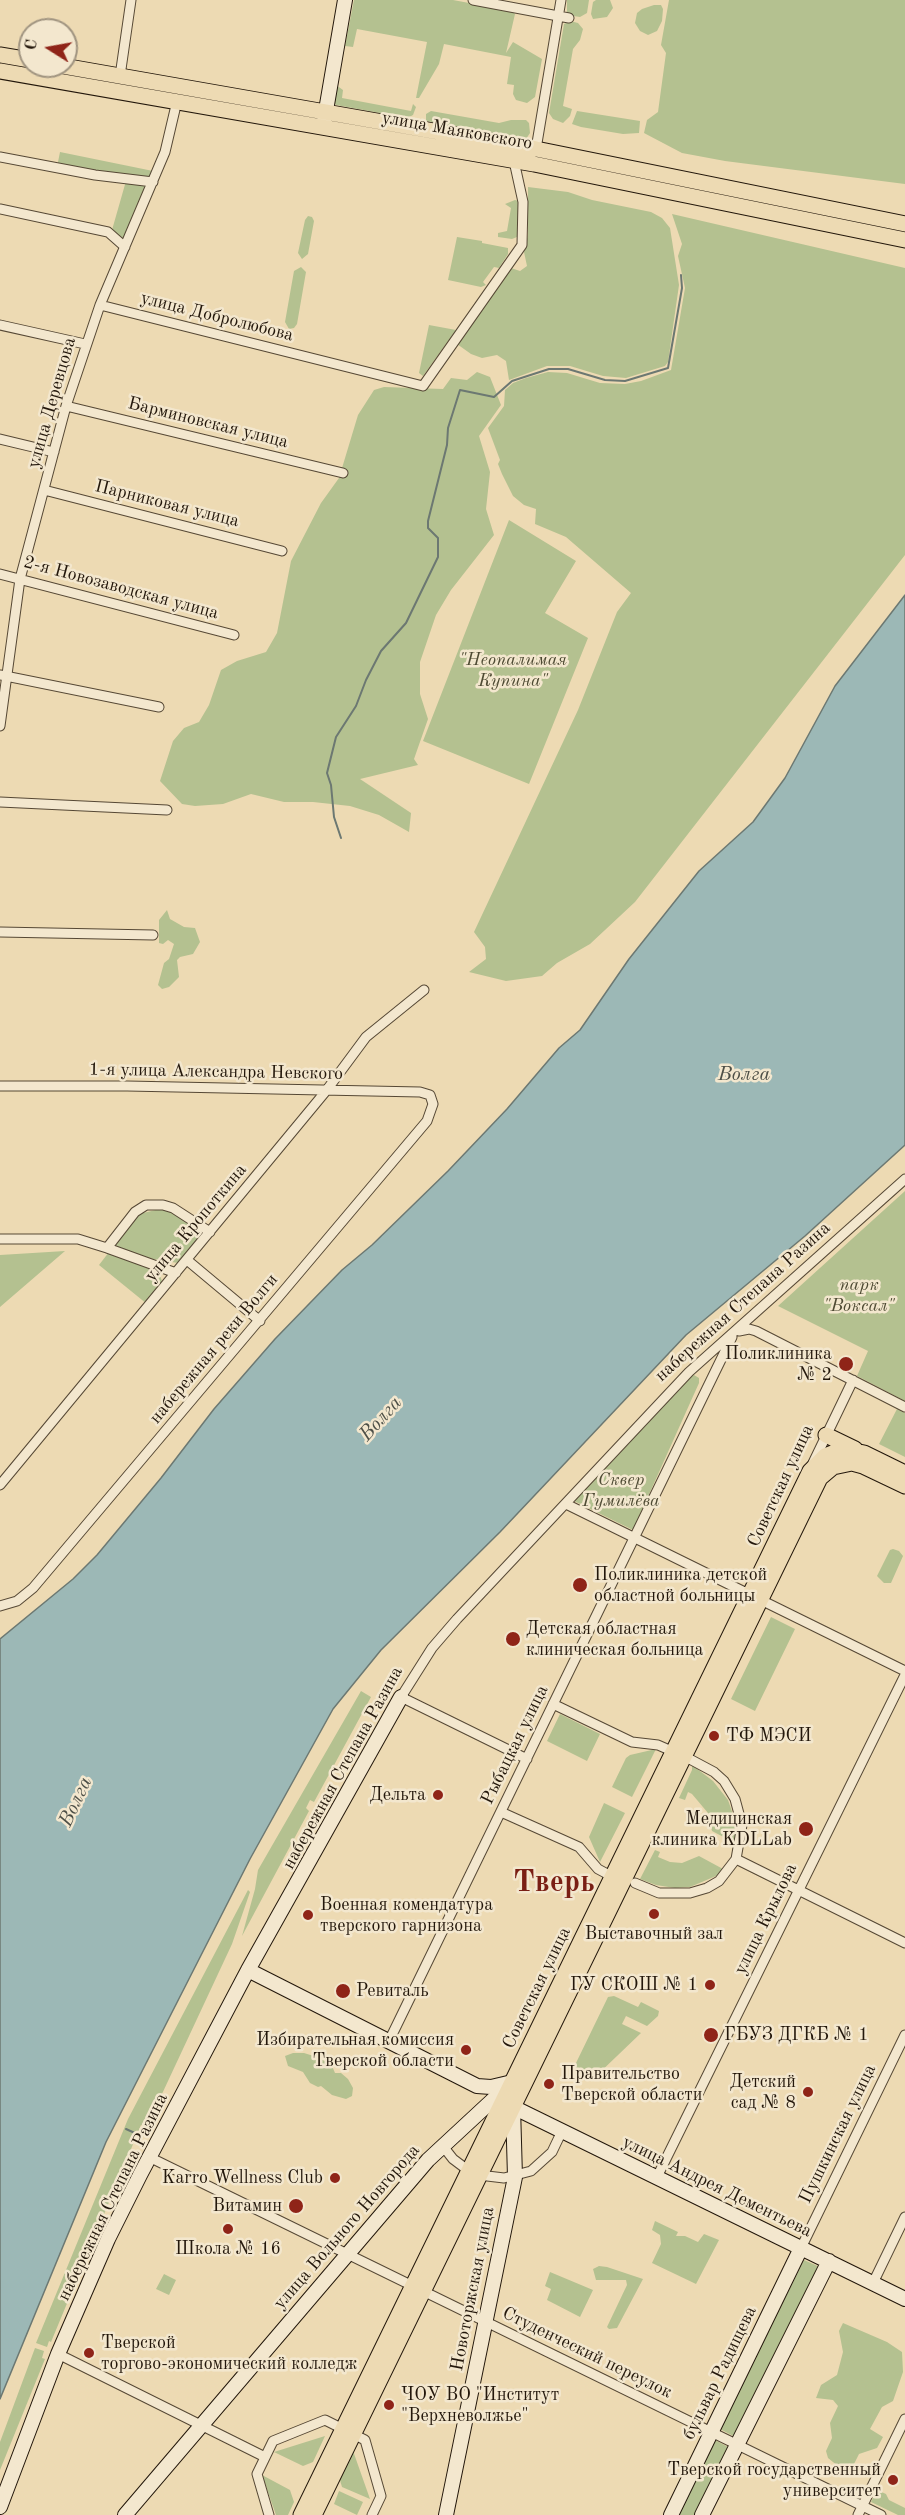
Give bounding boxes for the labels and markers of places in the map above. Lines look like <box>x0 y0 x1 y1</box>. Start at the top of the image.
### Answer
place label: Поликлиника № 2 <box>725 1343 832 1386</box>
marker: Поликлиника № 2 <box>837 1355 855 1373</box>
place label: Поликлиника детской областной больницы <box>594 1564 767 1606</box>
marker: Поликлиника детской областной больницы <box>571 1576 589 1594</box>
place label: Детская областная клиническая больница <box>526 1618 703 1660</box>
marker: Детская областная клиническая больница <box>504 1630 522 1648</box>
place label: ТФ МЭСИ <box>726 1725 812 1747</box>
marker: ТФ МЭСИ <box>707 1729 721 1743</box>
place label: Дельта <box>370 1784 426 1806</box>
marker: Дельта <box>431 1788 445 1802</box>
place label: Медицинская клиника KDLLab <box>652 1808 792 1850</box>
marker: Медицинская клиника KDLLab <box>797 1820 815 1838</box>
place label: Военная комендатура тверского гарнизона <box>320 1894 493 1936</box>
marker: Выставочный зал <box>647 1907 661 1921</box>
marker: Военная комендатура тверского гарнизона <box>301 1908 315 1922</box>
place label: Выставочный зал <box>585 1923 723 1945</box>
place label: ГУ СКОШ № 1 <box>570 1974 698 1996</box>
marker: ГУ СКОШ № 1 <box>703 1978 717 1992</box>
place label: Ревиталь <box>356 1980 429 2002</box>
marker: Ревиталь <box>334 1982 352 2000</box>
place label: ГБУЗ ДГКБ № 1 <box>724 2024 869 2046</box>
marker: ГБУЗ ДГКБ № 1 <box>702 2026 720 2044</box>
place label: Избирательная комиcсия Тверской области <box>256 2029 454 2072</box>
marker: Избирательная комиcсия Тверской области <box>459 2043 473 2057</box>
place label: Правительство Тверской области <box>561 2063 702 2106</box>
place label: Детский сад № 8 <box>730 2071 796 2114</box>
marker: Правительство Тверской области <box>542 2077 556 2091</box>
marker: Детский сад № 8 <box>801 2085 815 2099</box>
place label: Karro Wellness Club <box>162 2167 323 2189</box>
marker: Karro Wellness Club <box>328 2171 342 2185</box>
place label: Витамин <box>213 2195 282 2217</box>
marker: Витамин <box>287 2197 305 2215</box>
marker: Школа № 16 <box>221 2222 235 2236</box>
place label: Школа № 16 <box>175 2238 281 2260</box>
place label: Тверской торгово-экономический колледж <box>101 2332 357 2374</box>
marker: Тверской торгово-экономический колледж <box>82 2346 96 2360</box>
place label: ЧОУ ВО "Институт "Верхневолжье" <box>401 2384 559 2426</box>
marker: ЧОУ ВО "Институт "Верхневолжье" <box>382 2398 396 2412</box>
place label: Тверской государственный университет <box>667 2459 881 2502</box>
marker: Тверской государственный университет <box>886 2473 900 2487</box>

